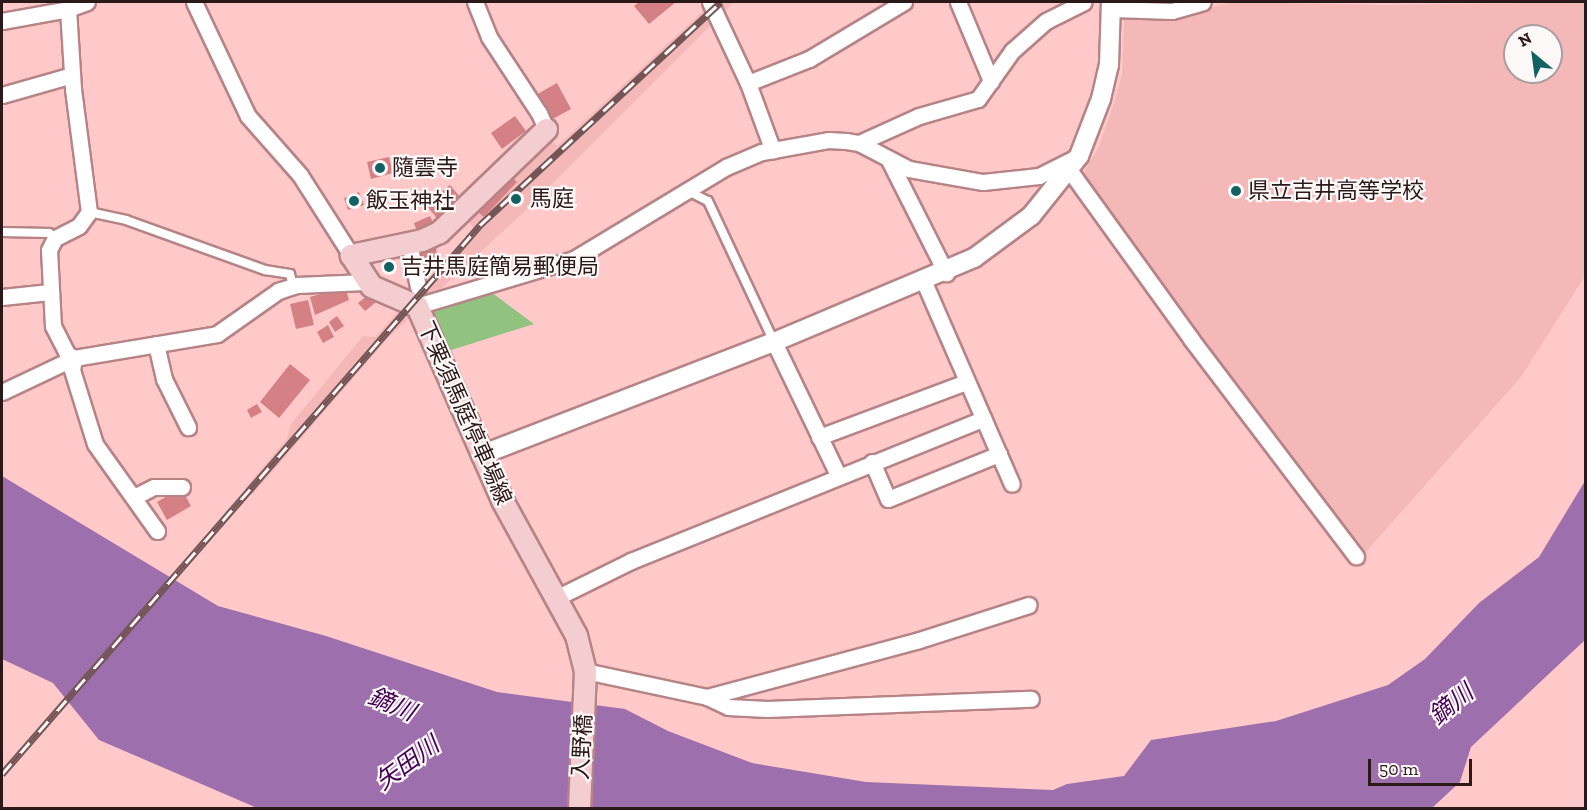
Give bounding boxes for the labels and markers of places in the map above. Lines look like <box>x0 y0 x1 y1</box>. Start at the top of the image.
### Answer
place label: 隨雲寺 <box>392 155 458 181</box>
marker: 隨雲寺 <box>373 161 387 175</box>
place label: 県立吉井高等学校 <box>1248 178 1424 204</box>
marker: 県立吉井高等学校 <box>1229 184 1243 198</box>
place label: 馬庭 <box>530 186 574 212</box>
place label: 飯玉神社 <box>366 188 454 214</box>
marker: 馬庭 <box>507 190 525 208</box>
marker: 飯玉神社 <box>347 194 361 208</box>
place label: 吉井馬庭簡易郵便局 <box>401 254 599 280</box>
marker: 吉井馬庭簡易郵便局 <box>382 260 396 274</box>

